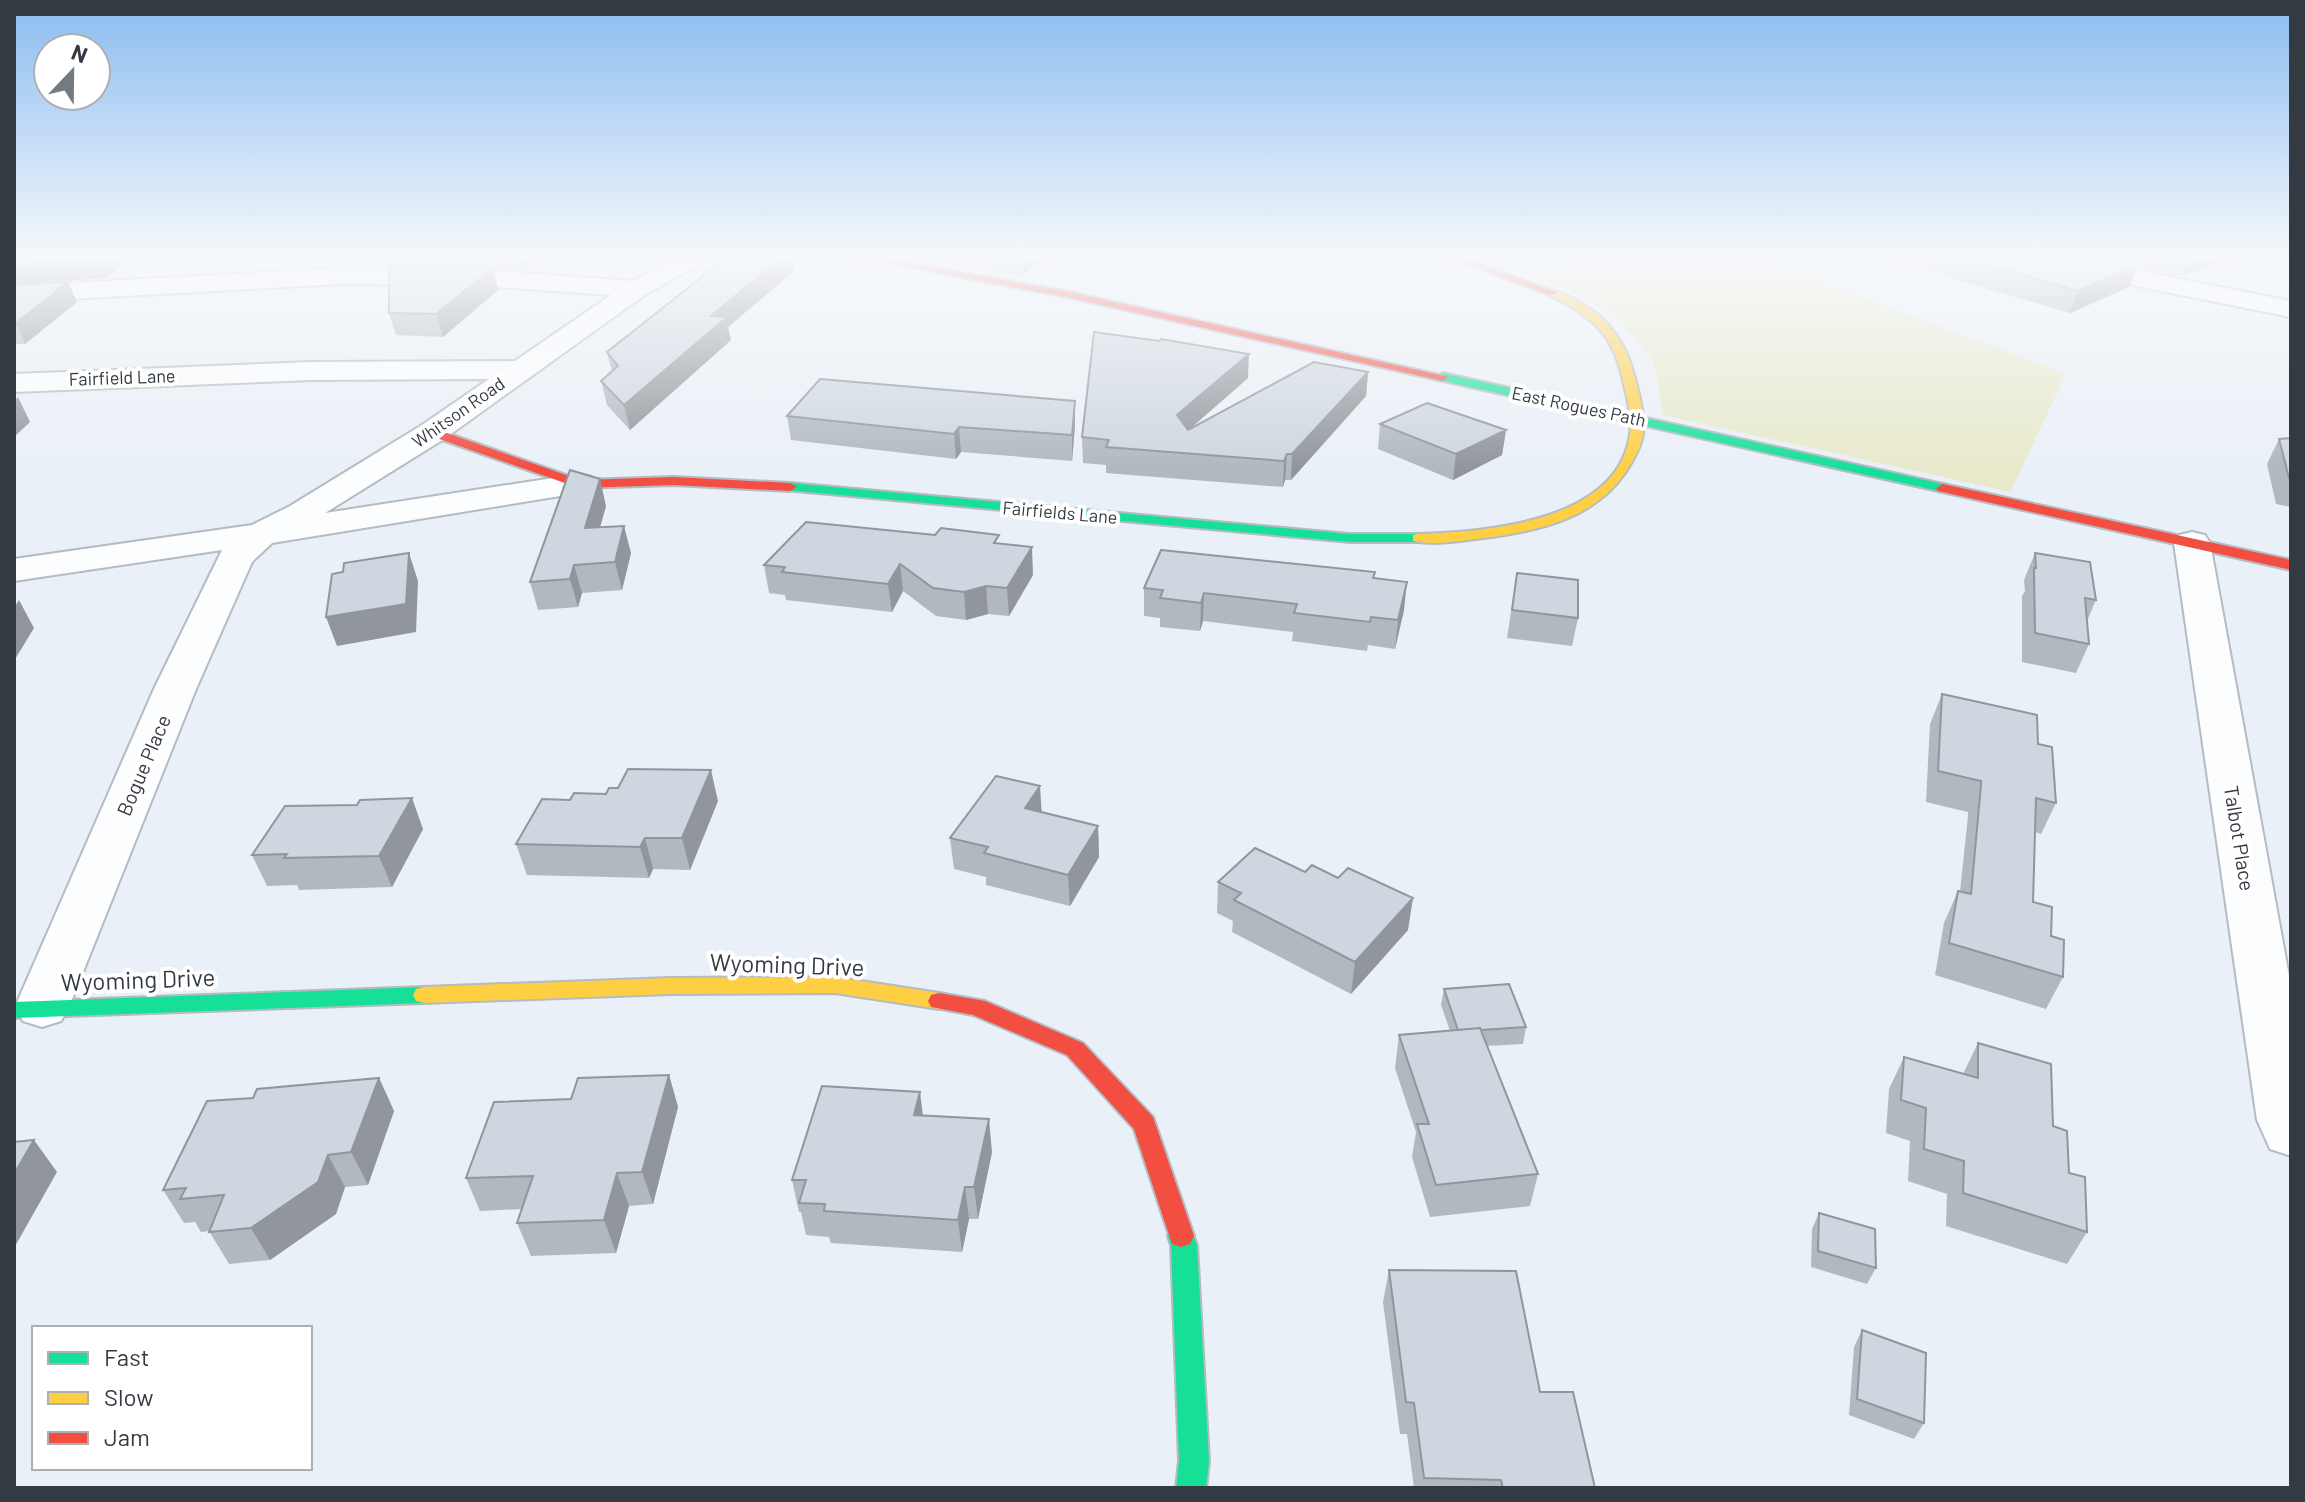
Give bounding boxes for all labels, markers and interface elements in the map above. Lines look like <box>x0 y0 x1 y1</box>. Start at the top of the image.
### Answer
north arrow <box>32 32 112 112</box>
text: N <box>68 38 92 67</box>
street label: Fairfield Lane <box>68 364 176 390</box>
street label: Whitson Road <box>407 372 509 452</box>
street label: East Rogues Path <box>1510 381 1648 431</box>
street label: Fairfields Lane <box>1002 496 1118 528</box>
street label: Bogue Place <box>111 711 175 819</box>
street label: Talbot Place <box>2220 784 2260 892</box>
street label: Wyoming Drive <box>709 947 865 981</box>
street label: Wyoming Drive <box>60 962 216 996</box>
legend <box>32 1326 312 1470</box>
text: Fast <box>104 1342 149 1371</box>
text: Slow <box>104 1382 153 1411</box>
text: Jam <box>104 1422 150 1451</box>

